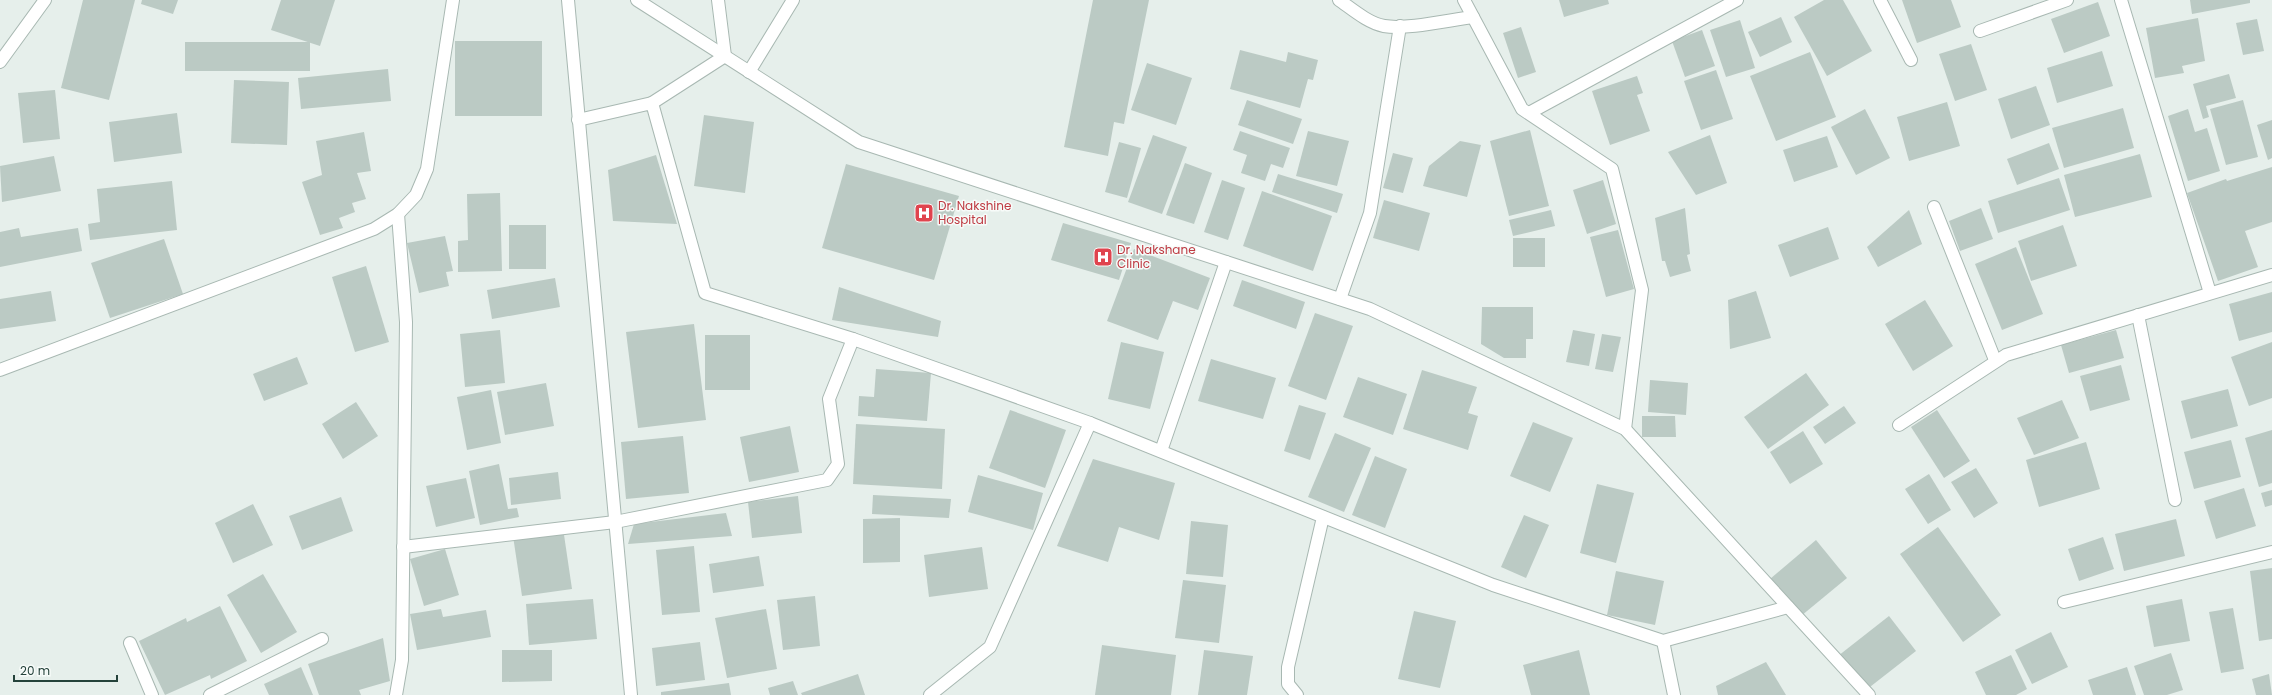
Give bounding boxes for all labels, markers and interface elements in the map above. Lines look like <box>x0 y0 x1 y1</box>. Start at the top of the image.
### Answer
place label: Dr. Nakshine Hospital <box>938 197 1011 228</box>
hospital icon: Dr. Nakshine Hospital <box>913 202 935 224</box>
place label: Dr. Nakshane Clinic <box>1117 241 1196 272</box>
hospital icon: Dr. Nakshane Clinic <box>1092 246 1114 268</box>
scale bar <box>14 657 117 683</box>
text: 20 m <box>20 662 50 679</box>

